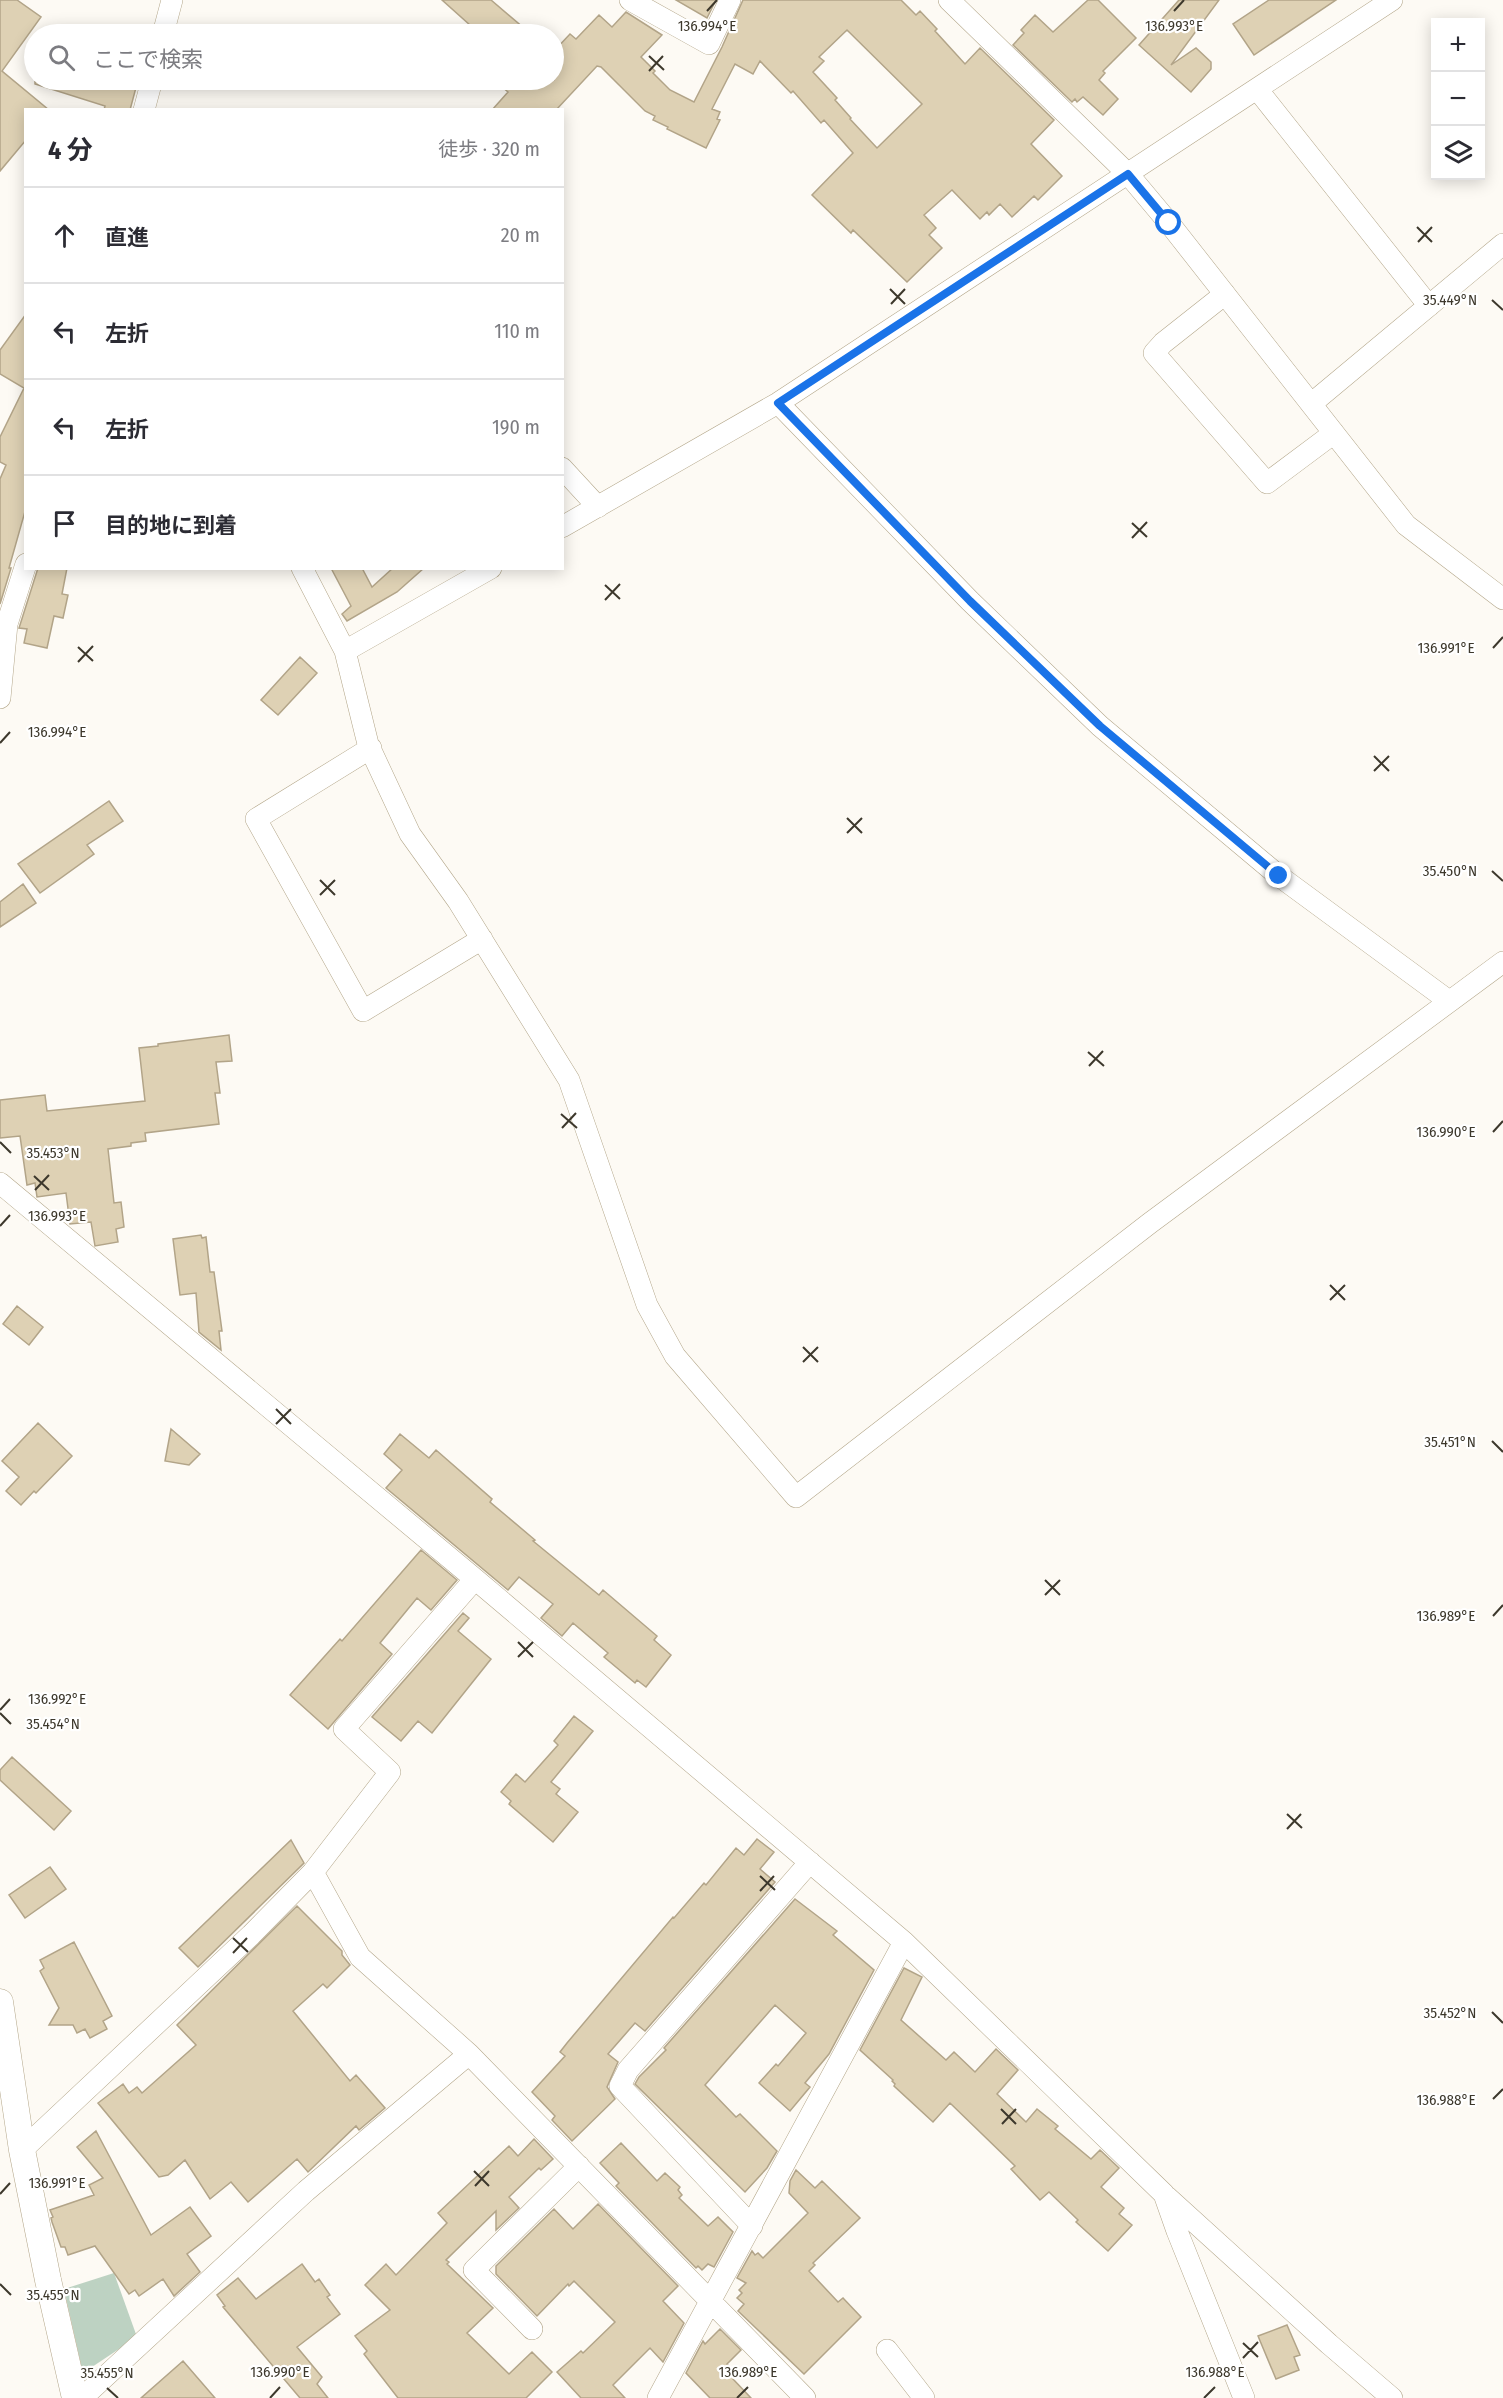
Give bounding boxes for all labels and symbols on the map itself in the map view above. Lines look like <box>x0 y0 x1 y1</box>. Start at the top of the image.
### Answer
text: 136.994°E <box>678 17 736 35</box>
text: 136.993°E <box>1145 17 1203 35</box>
route start <box>1155 209 1181 235</box>
text: 35.449°N <box>1423 291 1477 309</box>
text: 136.991°E <box>1417 639 1475 657</box>
text: 136.994°E <box>28 723 86 741</box>
route end <box>1265 862 1291 888</box>
text: 35.450°N <box>1423 862 1477 880</box>
text: 136.990°E <box>1416 1123 1476 1141</box>
text: 35.453°N <box>26 1144 80 1162</box>
text: 136.993°E <box>28 1207 86 1225</box>
text: 35.451°N <box>1424 1433 1476 1451</box>
text: 136.989°E <box>1417 1607 1475 1625</box>
text: 136.992°E <box>28 1690 86 1708</box>
text: 35.454°N <box>26 1715 80 1733</box>
text: 35.452°N <box>1424 2004 1476 2022</box>
text: 136.988°E <box>1416 2091 1476 2109</box>
text: 136.991°E <box>28 2174 86 2192</box>
text: 35.455°N <box>26 2286 80 2304</box>
text: 136.990°E <box>250 2363 310 2381</box>
text: 136.989°E <box>719 2363 777 2381</box>
text: 136.988°E <box>1185 2363 1245 2381</box>
text: 35.455°N <box>80 2364 134 2382</box>

